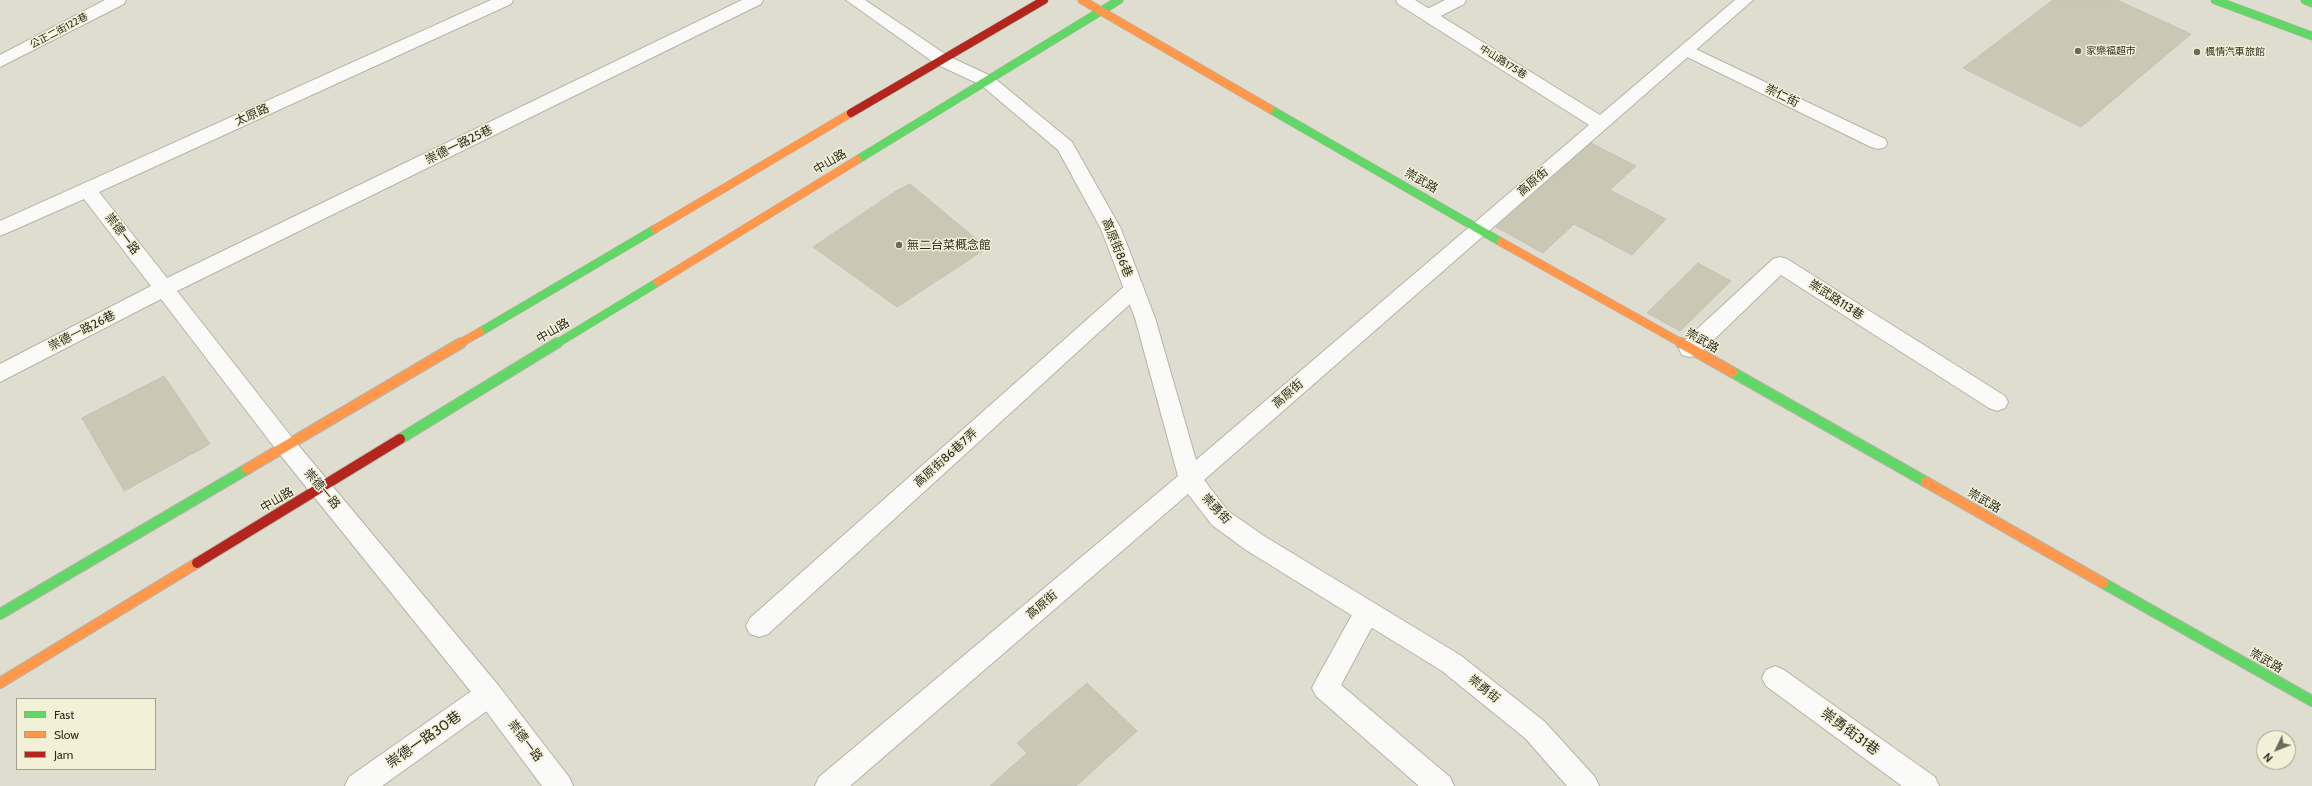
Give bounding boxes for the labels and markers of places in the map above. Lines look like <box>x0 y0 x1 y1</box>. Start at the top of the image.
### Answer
place label: 家樂福超市 <box>2086 45 2136 57</box>
marker: 家樂福超市 <box>2073 46 2083 56</box>
place label: 楓情汽車旅館 <box>2205 46 2265 58</box>
marker: 楓情汽車旅館 <box>2192 47 2202 57</box>
place label: 無二台菜概念館 <box>907 238 991 252</box>
marker: 無二台菜概念館 <box>894 240 904 250</box>

